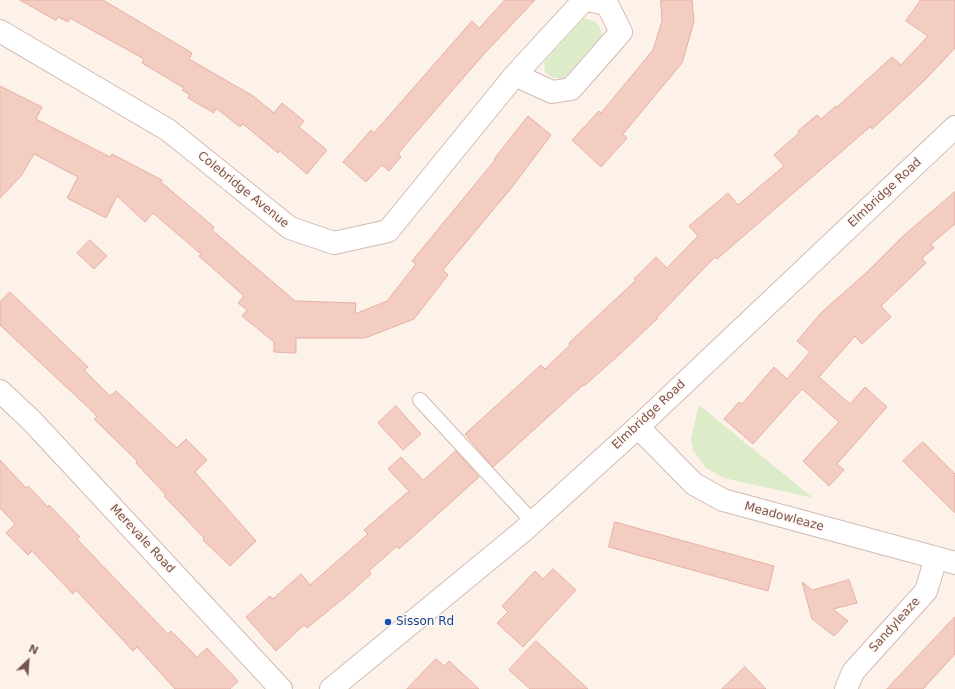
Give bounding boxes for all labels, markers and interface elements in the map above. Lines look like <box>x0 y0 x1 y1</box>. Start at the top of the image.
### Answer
street label: Colebridge Avenue <box>194 149 292 231</box>
street label: Elmbridge Road <box>845 155 925 231</box>
street label: Elmbridge Road <box>609 377 689 453</box>
street label: Meadowleaze <box>743 499 825 535</box>
street label: Merevale Road <box>106 502 178 576</box>
street label: Sandyleaze <box>867 595 923 655</box>
place label: Sisson Rd <box>396 615 454 629</box>
marker: Sisson Rd <box>383 617 393 627</box>
north arrow <box>8 641 48 681</box>
text: N <box>26 642 40 658</box>

